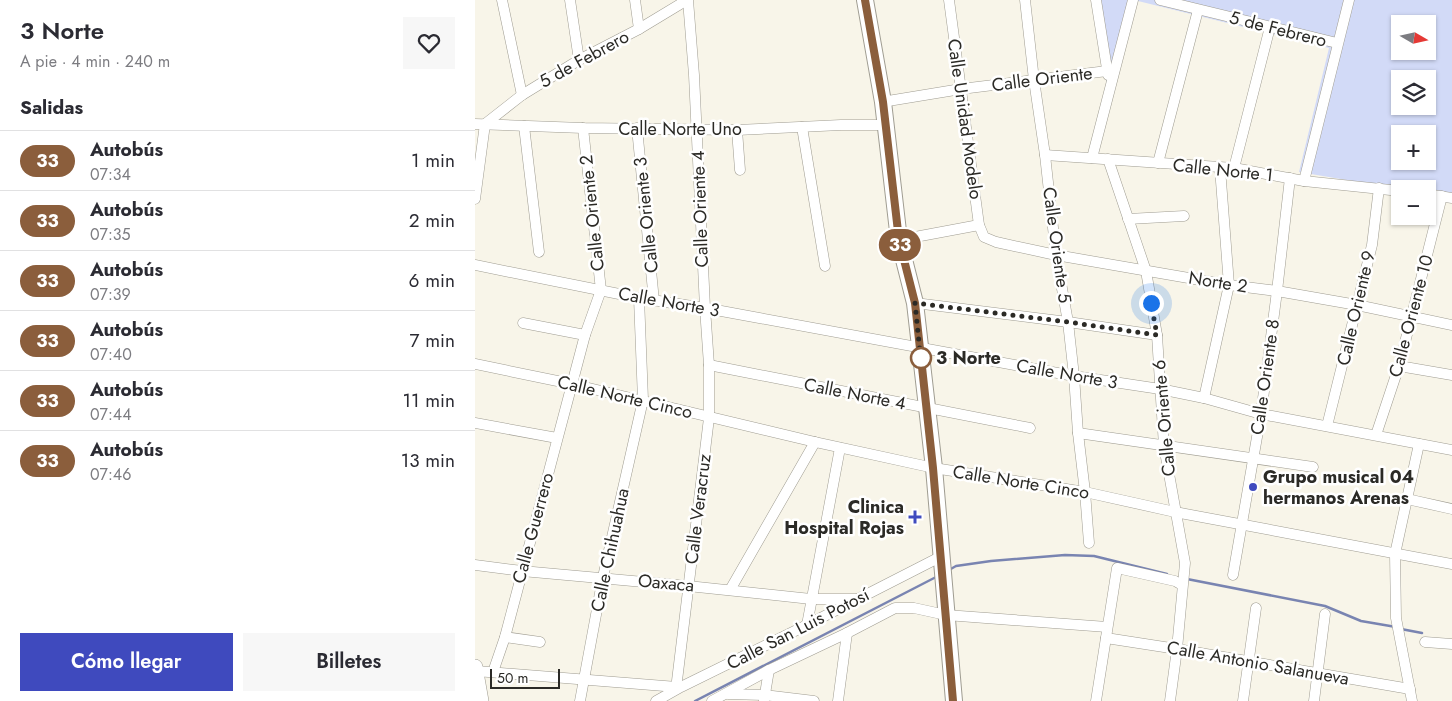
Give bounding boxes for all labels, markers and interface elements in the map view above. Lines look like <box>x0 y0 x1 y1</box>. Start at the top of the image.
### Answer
street label: 5 de Febrero <box>1227 4 1330 54</box>
text: 3 Norte <box>20 13 104 48</box>
north arrow <box>1391 15 1436 60</box>
map controls <box>1391 15 1436 225</box>
button: heart <box>403 17 455 69</box>
street label: 5 de Febrero <box>534 23 634 94</box>
street label: Calle Unidad Modelo <box>941 37 989 201</box>
text: A pie · 4 min · 240 m <box>20 50 170 73</box>
street label: Calle Oriente <box>990 60 1094 98</box>
button: layers <box>1391 70 1436 115</box>
text: Salidas <box>20 94 83 121</box>
street label: Calle Norte Uno <box>618 116 742 142</box>
button: + <box>1391 125 1436 170</box>
text: Autobús <box>90 136 163 163</box>
text: 1 min <box>411 147 455 174</box>
text: 33 <box>36 148 59 174</box>
street label: Calle Oriente 4 <box>685 150 715 268</box>
street label: Calle Norte 1 <box>1171 152 1275 188</box>
street label: Calle Oriente 2 <box>573 153 611 273</box>
street label: Calle Oriente 3 <box>627 156 665 274</box>
text: 07:34 <box>90 163 131 186</box>
button: − <box>1391 180 1436 225</box>
street label: Calle Oriente 5 <box>1036 185 1078 305</box>
text: Autobús <box>90 196 163 223</box>
text: 2 min <box>409 207 455 234</box>
text: 33 <box>36 208 59 234</box>
text: 07:35 <box>90 223 131 246</box>
line badge: 33 <box>877 229 923 261</box>
text: 33 <box>889 232 911 258</box>
street label: Calle Oriente 9 <box>1330 248 1382 368</box>
street label: Calle Oriente 10 <box>1382 252 1440 380</box>
text: Autobús <box>90 256 163 283</box>
street label: Norte 2 <box>1187 265 1249 299</box>
text: 6 min <box>409 267 455 294</box>
text: 33 <box>36 268 59 294</box>
street label: Calle Norte 3 <box>616 280 722 324</box>
text: 07:39 <box>90 283 131 306</box>
your location <box>1139 291 1164 316</box>
text: Autobús <box>90 316 163 343</box>
street label: Calle Oriente 8 <box>1244 317 1286 437</box>
text: 7 min <box>410 327 455 354</box>
text: 33 <box>36 328 59 354</box>
text: 07:40 <box>90 343 132 366</box>
place label: 3 Norte <box>936 345 1001 371</box>
marker: 3 Norte <box>910 347 932 369</box>
street label: Calle Norte 3 <box>1014 352 1120 396</box>
street label: Calle Oriente 6 <box>1146 359 1182 477</box>
street label: Calle Norte Cinco <box>555 369 695 425</box>
street label: Calle Norte 4 <box>802 371 908 417</box>
text: Autobús <box>90 376 163 403</box>
text: 11 min <box>402 387 455 414</box>
text: 33 <box>36 388 59 414</box>
text: 07:44 <box>90 403 131 426</box>
text: Autobús <box>90 436 163 463</box>
text: 13 min <box>401 447 455 474</box>
text: 33 <box>36 448 59 474</box>
street label: Calle Veracruz <box>678 452 718 566</box>
street label: Calle Norte Cinco <box>951 458 1091 506</box>
text: 07:46 <box>90 463 131 486</box>
place label: Grupo musical 04 hermanos Arenas <box>1263 464 1414 511</box>
street label: Calle Guerrero <box>506 470 560 586</box>
marker: Grupo musical 04 hermanos Arenas <box>1247 481 1259 493</box>
street label: Calle Chihuahua <box>584 486 636 614</box>
place label: Clinica Hospital Rojas <box>784 494 904 541</box>
marker: Clinica Hospital Rojas <box>908 510 922 524</box>
street label: Oaxaca <box>637 568 695 598</box>
street label: Calle San Luis Potosí <box>722 581 875 676</box>
button: Cómo llegar <box>20 633 233 691</box>
button: Billetes <box>243 633 455 691</box>
street label: Calle Antonio Salanueva <box>1165 634 1351 692</box>
scale bar <box>490 666 560 689</box>
text: 50 m <box>497 668 528 688</box>

